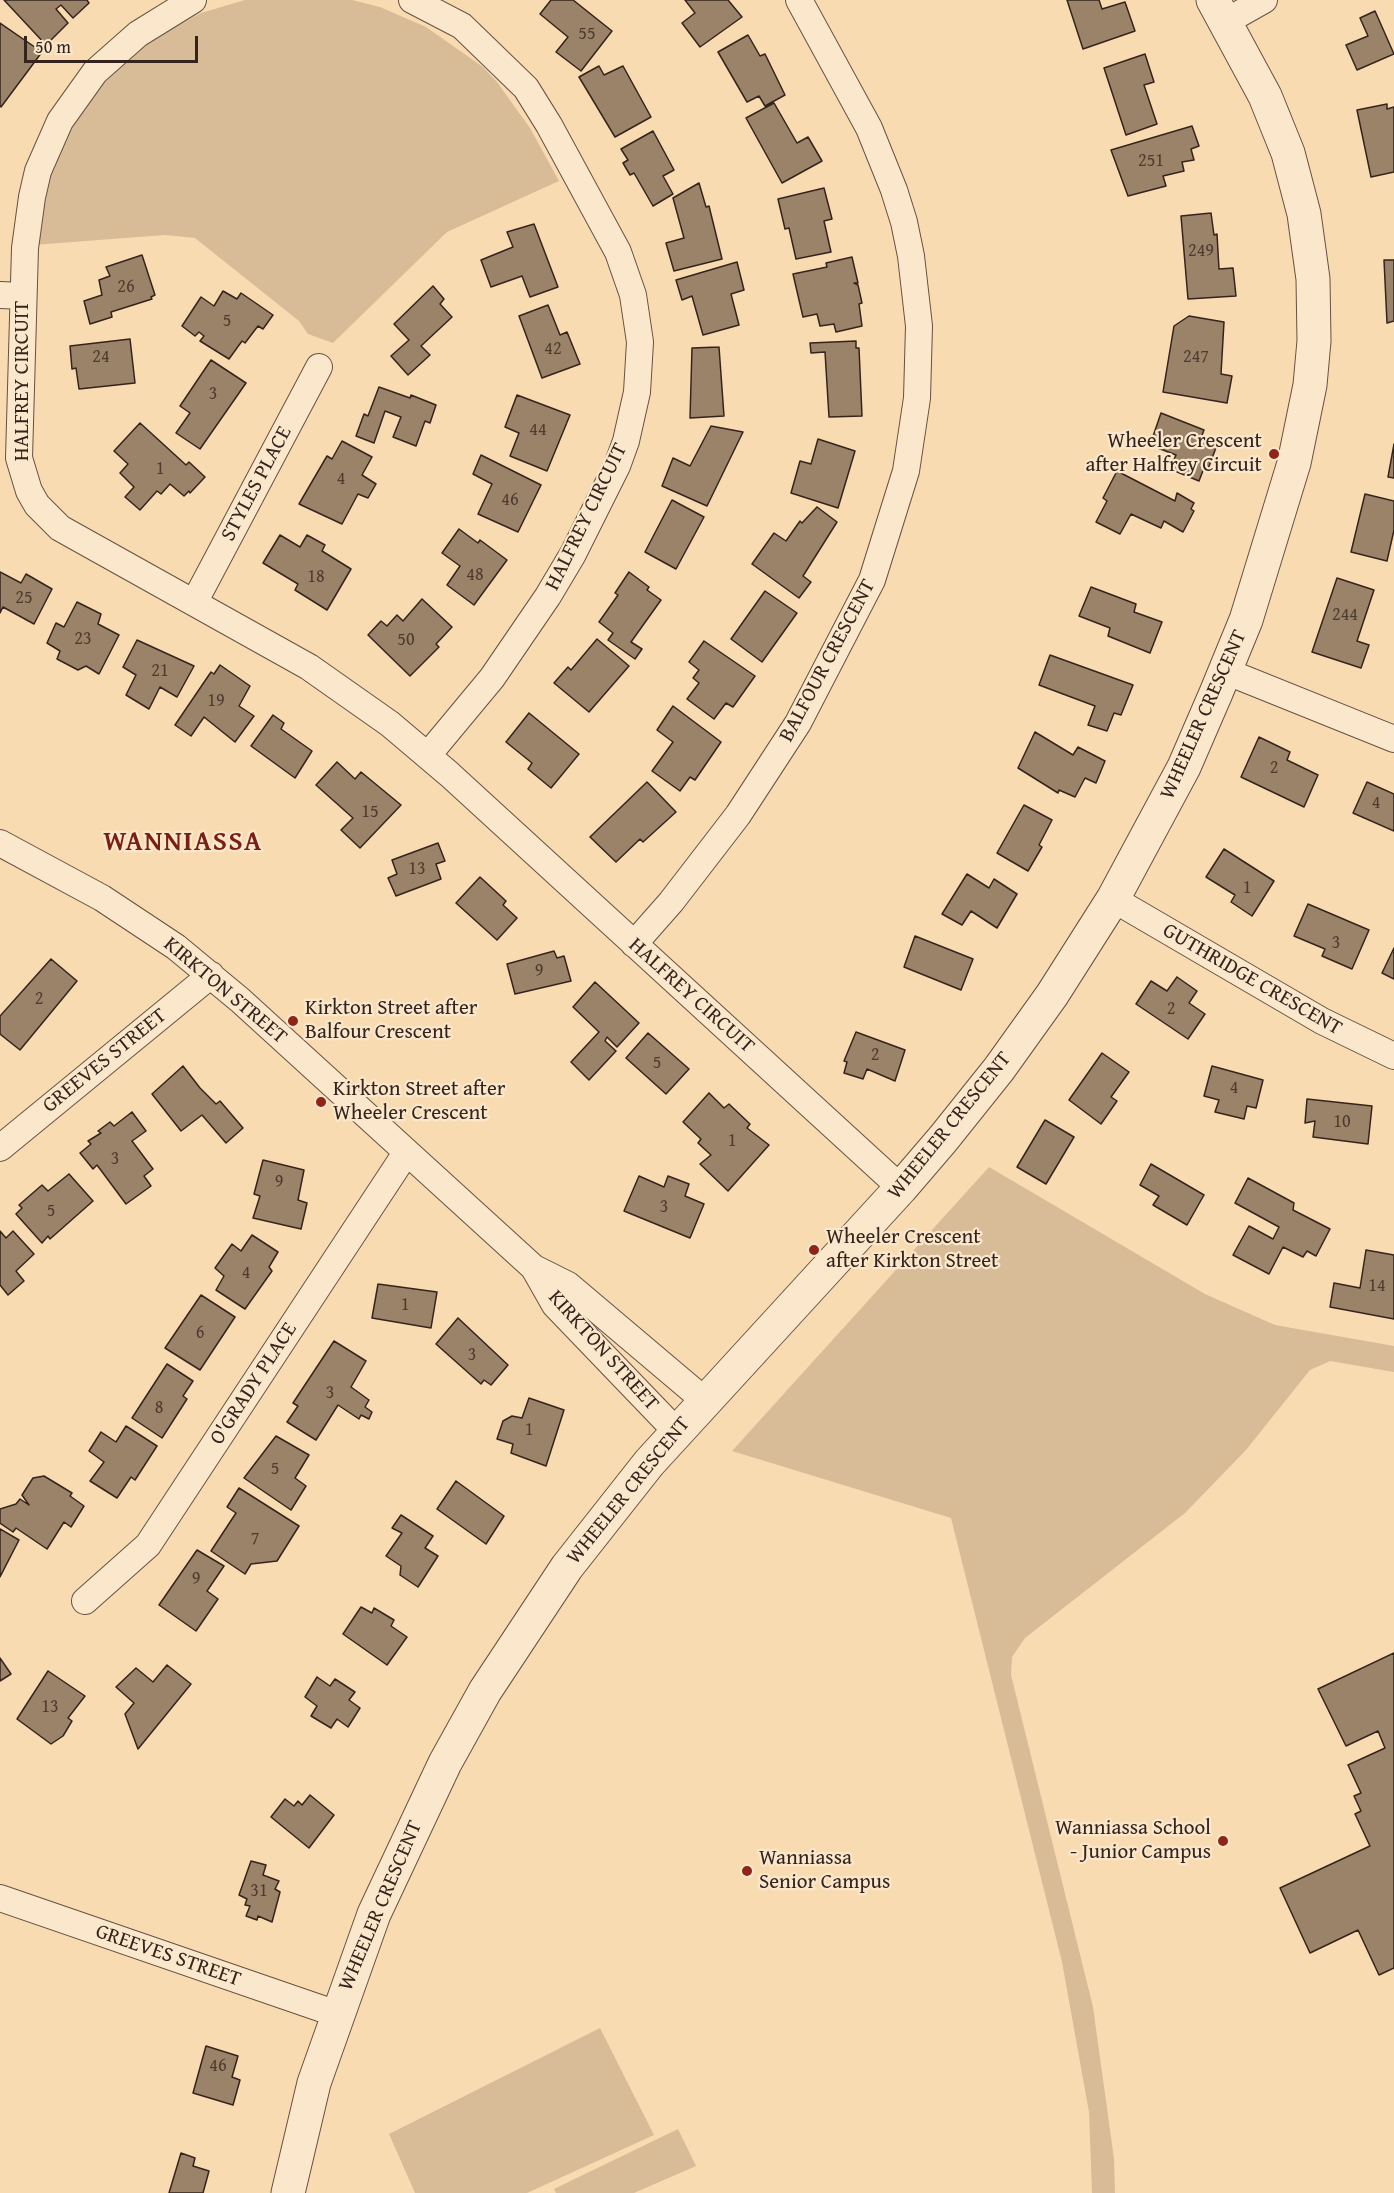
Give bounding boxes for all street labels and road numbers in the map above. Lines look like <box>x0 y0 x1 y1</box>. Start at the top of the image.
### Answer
street label: HALFREY CIRCUIT <box>10 301 36 461</box>
street label: STYLES PLACE <box>216 422 298 546</box>
street label: HALFREY CIRCUIT <box>540 439 634 595</box>
street label: BALFOUR CRESCENT <box>775 575 881 747</box>
street label: WHEELER CRESCENT <box>1155 627 1253 803</box>
street label: GUTHRIDGE CRESCENT <box>1158 918 1346 1042</box>
street label: KIRKTON STREET <box>158 932 292 1050</box>
street label: HALFREY CIRCUIT <box>623 933 759 1059</box>
street label: GREEVES STREET <box>38 1003 172 1119</box>
street label: WHEELER CRESCENT <box>883 1047 1017 1205</box>
street label: KIRKTON STREET <box>542 1286 664 1416</box>
street label: O'GRADY PLACE <box>205 1318 303 1450</box>
street label: WHEELER CRESCENT <box>562 1412 696 1570</box>
street label: WHEELER CRESCENT <box>334 1817 428 1995</box>
street label: GREEVES STREET <box>92 1919 244 1993</box>

